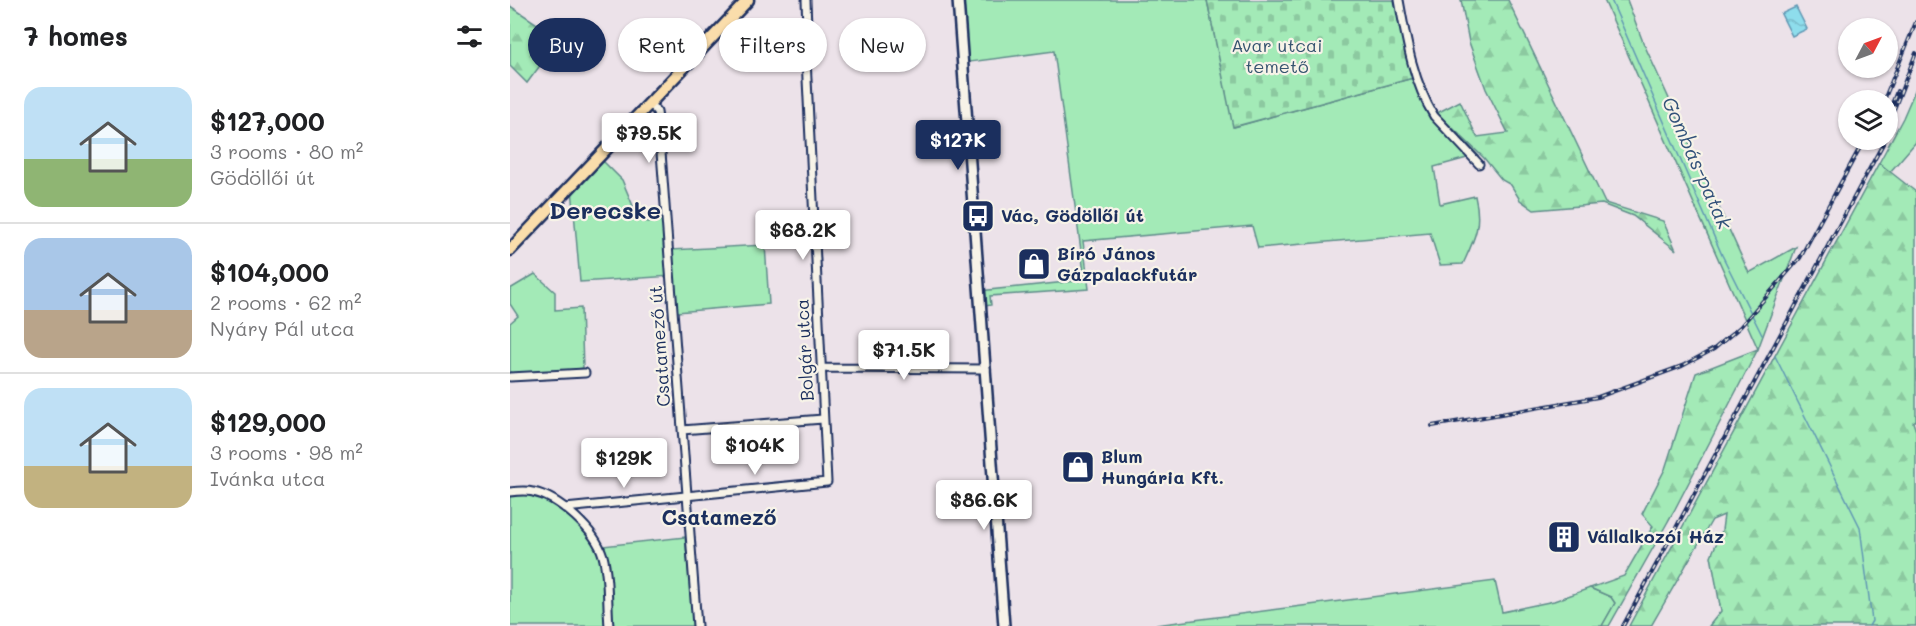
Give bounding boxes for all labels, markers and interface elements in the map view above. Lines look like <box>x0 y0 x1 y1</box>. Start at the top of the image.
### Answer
chip: Buy <box>528 18 606 72</box>
chip: Rent <box>618 18 707 72</box>
chip: Filters <box>719 18 827 72</box>
chip: New <box>839 18 926 72</box>
north arrow <box>1838 18 1898 78</box>
map controls <box>1838 18 1898 150</box>
text: 7 homes <box>24 19 128 53</box>
icon: filters <box>453 20 486 53</box>
park label: Avar utcai temető <box>1231 33 1323 78</box>
button: layers <box>1838 90 1898 150</box>
water label: Gombás-patak <box>1657 92 1739 233</box>
text: $127,000 <box>210 104 325 138</box>
icon: home <box>72 111 144 183</box>
pin: $79.5K <box>600 113 698 164</box>
text: $79.5K <box>616 119 682 145</box>
pin: $127K <box>916 120 1000 171</box>
text: $127K <box>930 126 986 152</box>
text: 3 rooms · 80 m² <box>210 138 363 164</box>
text: Gödöllői út <box>210 164 315 190</box>
district label: Derecske <box>549 194 661 225</box>
bus stop icon: Vác, Gödöllői út <box>960 198 996 234</box>
place label: Vác, Gödöllői út <box>1001 203 1144 227</box>
pin: $68.2K <box>754 210 852 261</box>
text: $68.2K <box>769 216 837 242</box>
place label: Bíró János Gázpalackfutár <box>1057 241 1197 286</box>
shop icon: Bíró János Gázpalackfutár <box>1016 246 1052 282</box>
text: $104,000 <box>210 255 329 289</box>
icon: home <box>72 262 144 334</box>
street label: Csatamező út <box>643 285 675 408</box>
text: 2 rooms · 62 m² <box>210 289 362 315</box>
street label: Bolgár utca <box>789 298 819 402</box>
text: Nyáry Pál utca <box>210 315 355 341</box>
pin: $71.5K <box>855 330 953 381</box>
text: $71.5K <box>872 336 936 362</box>
text: $129,000 <box>210 405 326 439</box>
icon: home <box>72 412 144 484</box>
pin: $104K <box>713 425 797 476</box>
text: $104K <box>725 431 785 457</box>
pin: $129K <box>582 438 666 489</box>
text: 3 rooms · 98 m² <box>210 439 363 465</box>
text: $129K <box>595 444 653 470</box>
place label: Blum Hungária Kft. <box>1101 444 1224 489</box>
shop icon: Blum Hungária Kft. <box>1060 449 1096 485</box>
text: Ivánka utca <box>210 465 326 491</box>
pin: $86.6K <box>935 480 1033 531</box>
text: $86.6K <box>950 486 1018 512</box>
district label: Csatamező <box>661 503 777 530</box>
building icon: Vállalkozói Ház <box>1546 519 1582 555</box>
place label: Vállalkozói Ház <box>1587 524 1724 548</box>

